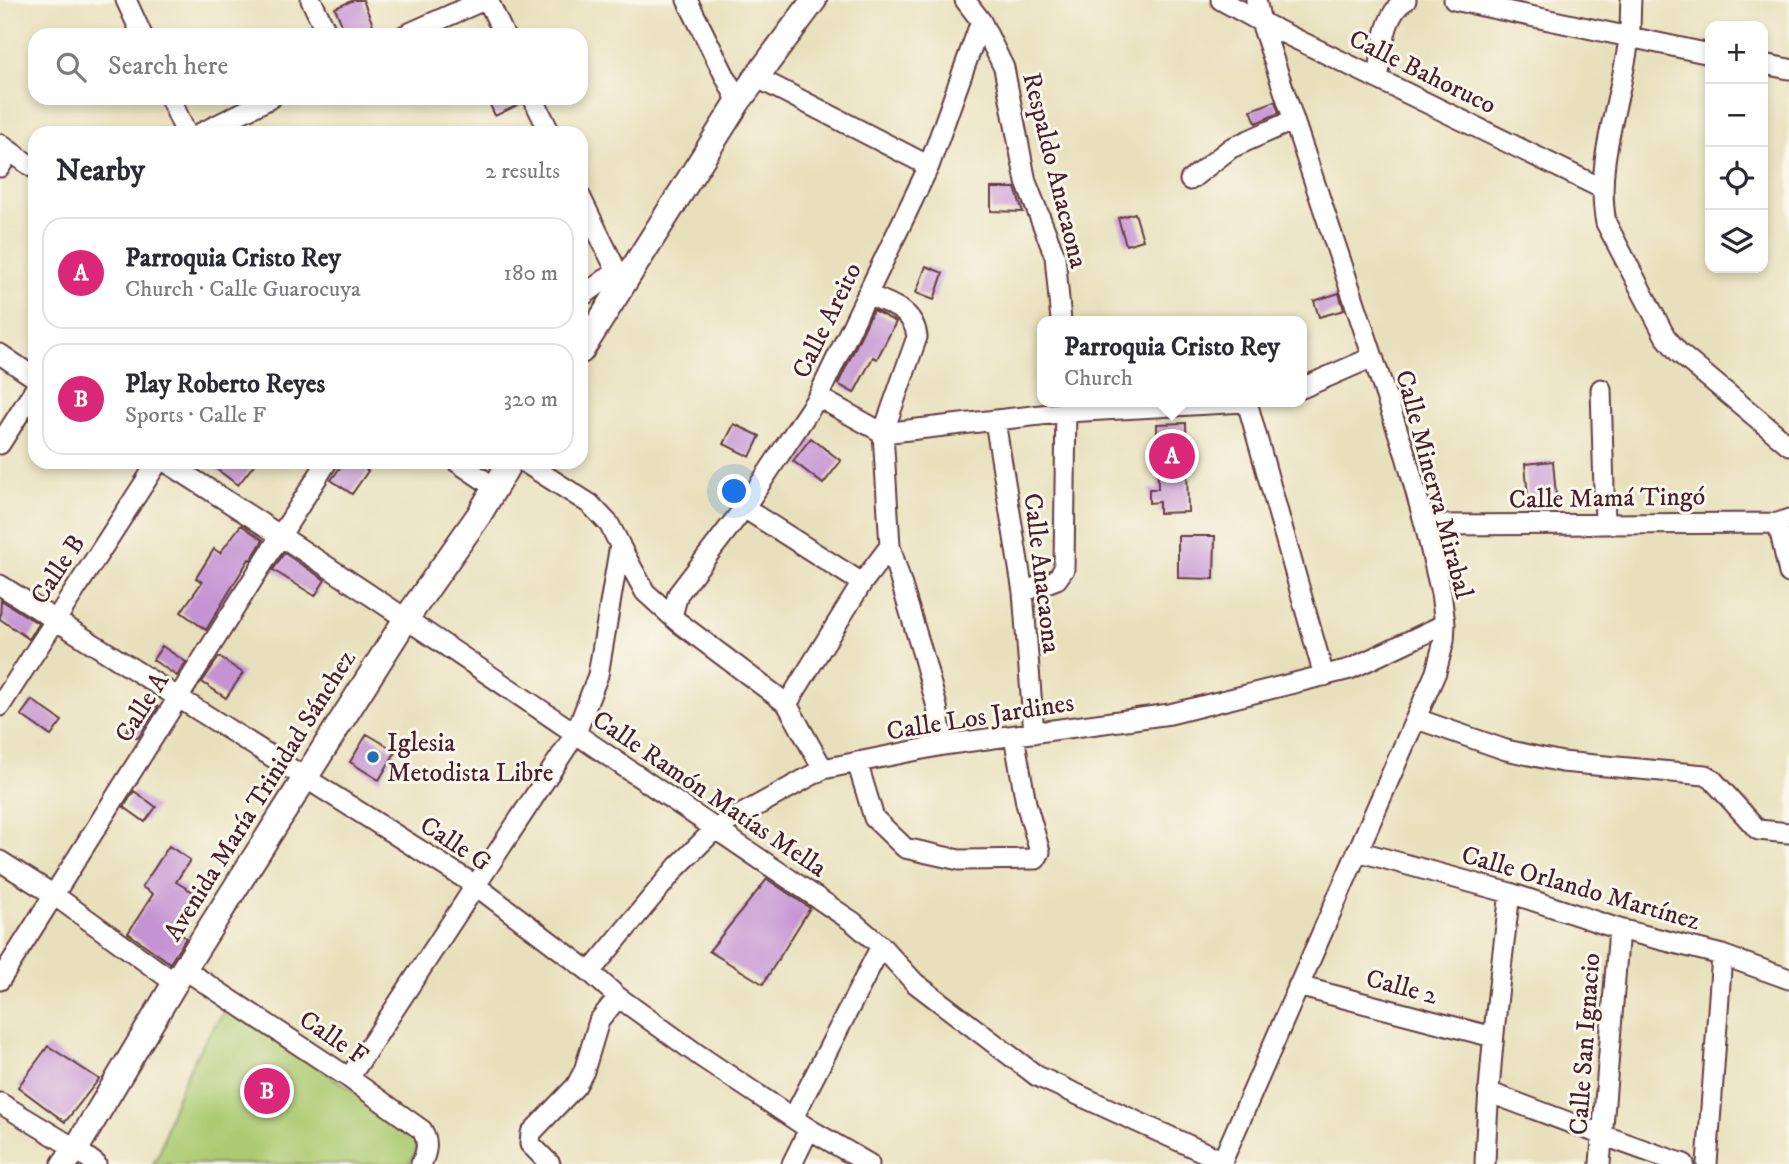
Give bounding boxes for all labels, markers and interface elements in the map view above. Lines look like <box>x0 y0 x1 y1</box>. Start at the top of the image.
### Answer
map controls <box>1705 21 1768 273</box>
button: + <box>1705 21 1768 84</box>
street label: Calle Bahoruco <box>1343 22 1501 122</box>
search box <box>28 28 588 105</box>
icon: search <box>52 48 90 86</box>
text: Search here <box>108 50 228 83</box>
street label: Respaldo Anacaona <box>1014 69 1095 272</box>
button: − <box>1705 84 1768 147</box>
button: locate <box>1705 147 1768 210</box>
text: Nearby <box>56 153 145 190</box>
text: 2 results <box>485 157 560 186</box>
button: layers <box>1705 210 1768 273</box>
text: Parroquia Cristo Rey <box>125 242 341 275</box>
street label: Calle Areito <box>785 257 870 384</box>
text: A <box>74 259 88 288</box>
text: 180 m <box>503 259 558 288</box>
text: Church · Calle Guarocuya <box>125 275 361 304</box>
popup <box>1037 316 1307 407</box>
text: Parroquia Cristo Rey <box>1064 331 1280 364</box>
text: Church <box>1064 364 1133 393</box>
street label: Calle Minerva Mirabal <box>1387 367 1480 602</box>
text: Play Roberto Reyes <box>125 368 325 401</box>
text: B <box>74 385 88 414</box>
text: 320 m <box>504 385 558 414</box>
text: Sports · Calle F <box>125 401 266 430</box>
pin: A <box>1149 430 1195 482</box>
your location <box>717 474 751 508</box>
street label: Calle Mamá Tingó <box>1509 480 1705 517</box>
street label: Calle Anacaona <box>1015 491 1068 655</box>
street label: Calle B <box>24 529 93 611</box>
street label: Avenida María Trinidad Sánchez <box>157 644 364 947</box>
street label: Calle A <box>108 666 177 749</box>
street label: Calle Los Jardines <box>884 686 1076 749</box>
street label: Calle Ramón Matías Mella <box>586 703 833 885</box>
place label: Iglesia Metodista Libre <box>387 727 553 790</box>
marker: Iglesia Metodista Libre <box>365 749 381 765</box>
street label: Calle G <box>413 809 497 879</box>
street label: Calle Orlando Martínez <box>1457 839 1704 938</box>
street label: Calle San Ignacio <box>1563 952 1608 1136</box>
street label: Calle 2 <box>1362 962 1441 1013</box>
street label: Calle F <box>292 1003 374 1073</box>
pin: B <box>244 1065 290 1117</box>

